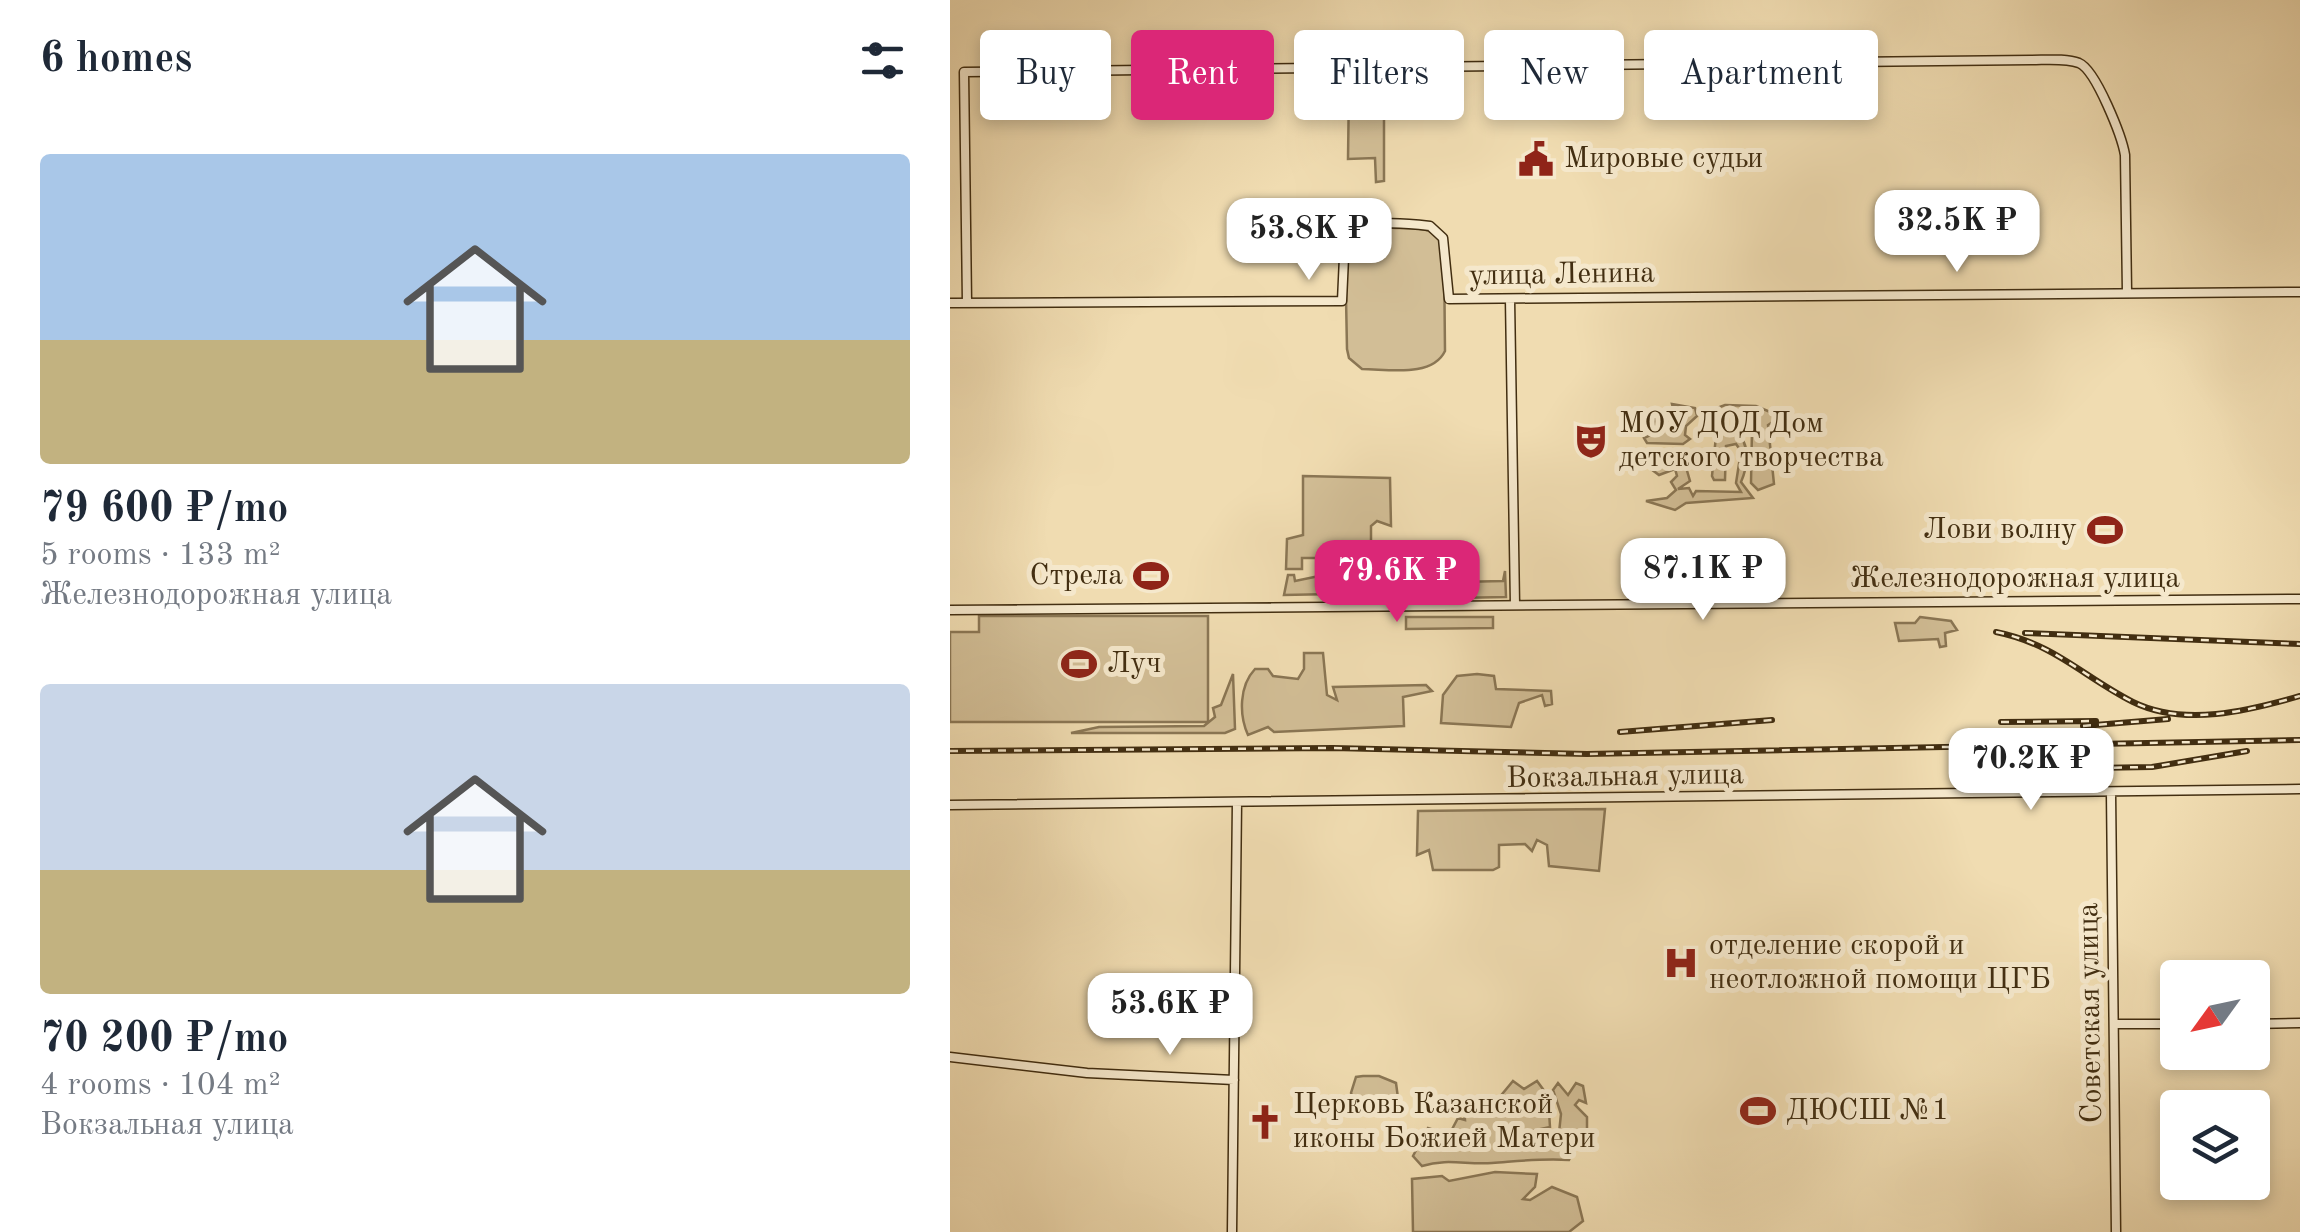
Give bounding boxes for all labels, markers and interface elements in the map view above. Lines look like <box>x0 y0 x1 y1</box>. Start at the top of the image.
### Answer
chip: Buy <box>980 30 1111 120</box>
chip: Rent <box>1131 30 1274 120</box>
chip: Filters <box>1294 30 1464 120</box>
chip: New <box>1484 30 1624 120</box>
chip: Apartment <box>1644 30 1878 120</box>
icon: filters <box>855 33 910 88</box>
text: 6 homes <box>40 39 192 81</box>
public building icon: Мировые судьи <box>1517 140 1555 178</box>
place label: Мировые судьи <box>1564 144 1763 174</box>
pin: 32.5K ₽ <box>1865 190 2049 275</box>
pin: 53.8K ₽ <box>1217 198 1401 283</box>
text: 32.5K ₽ <box>1897 206 2017 238</box>
text: 53.8K ₽ <box>1249 214 1369 246</box>
icon: home <box>385 219 565 399</box>
street label: улица Ленина <box>1469 258 1655 292</box>
place label: МОУ ДОД Дом детского творчества <box>1619 409 1884 473</box>
theatre icon: МОУ ДОД Дом детского творчества <box>1572 422 1610 460</box>
text: 79 600 ₽/mo <box>40 489 288 531</box>
sports icon: Лови волну <box>2086 511 2124 549</box>
place label: Лови волну <box>1923 515 2077 545</box>
pin: 87.1K ₽ <box>1611 538 1795 623</box>
text: 5 rooms · 133 m² <box>40 540 281 572</box>
pin: 79.6K ₽ <box>1305 540 1489 625</box>
text: 87.1K ₽ <box>1643 554 1763 586</box>
text: 79.6K ₽ <box>1337 556 1457 588</box>
sports icon: Стрела <box>1132 557 1170 595</box>
place label: Стрела <box>1029 561 1123 591</box>
street label: Железнодорожная улица <box>1850 564 2180 594</box>
text: Железнодорожная улица <box>40 580 392 612</box>
sports icon: Луч <box>1060 645 1098 683</box>
place label: Луч <box>1107 649 1161 679</box>
pin: 70.2K ₽ <box>1939 728 2123 813</box>
text: 70.2K ₽ <box>1971 744 2091 776</box>
icon: home <box>385 749 565 929</box>
street label: Вокзальная улица <box>1506 760 1744 794</box>
street label: Советская улица <box>2074 902 2108 1124</box>
place label: отделение скорой и неотложной помощи ЦГБ <box>1709 931 2051 995</box>
hospital icon: отделение скорой и неотложной помощи ЦГБ <box>1662 944 1700 982</box>
north arrow <box>2160 960 2270 1070</box>
map controls <box>2160 960 2270 1200</box>
pin: 53.6K ₽ <box>1078 973 1262 1058</box>
text: 53.6K ₽ <box>1110 989 1230 1021</box>
text: 70 200 ₽/mo <box>40 1019 288 1061</box>
text: 4 rooms · 104 m² <box>40 1070 281 1102</box>
place label: Церковь Казанской иконы Божией Матери <box>1293 1090 1595 1154</box>
button: layers <box>2160 1090 2270 1200</box>
sports icon: ДЮСШ №1 <box>1739 1092 1777 1130</box>
place label: ДЮСШ №1 <box>1786 1096 1949 1126</box>
church icon: Церковь Казанской иконы Божией Матери <box>1246 1103 1284 1141</box>
text: Вокзальная улица <box>40 1110 294 1142</box>

